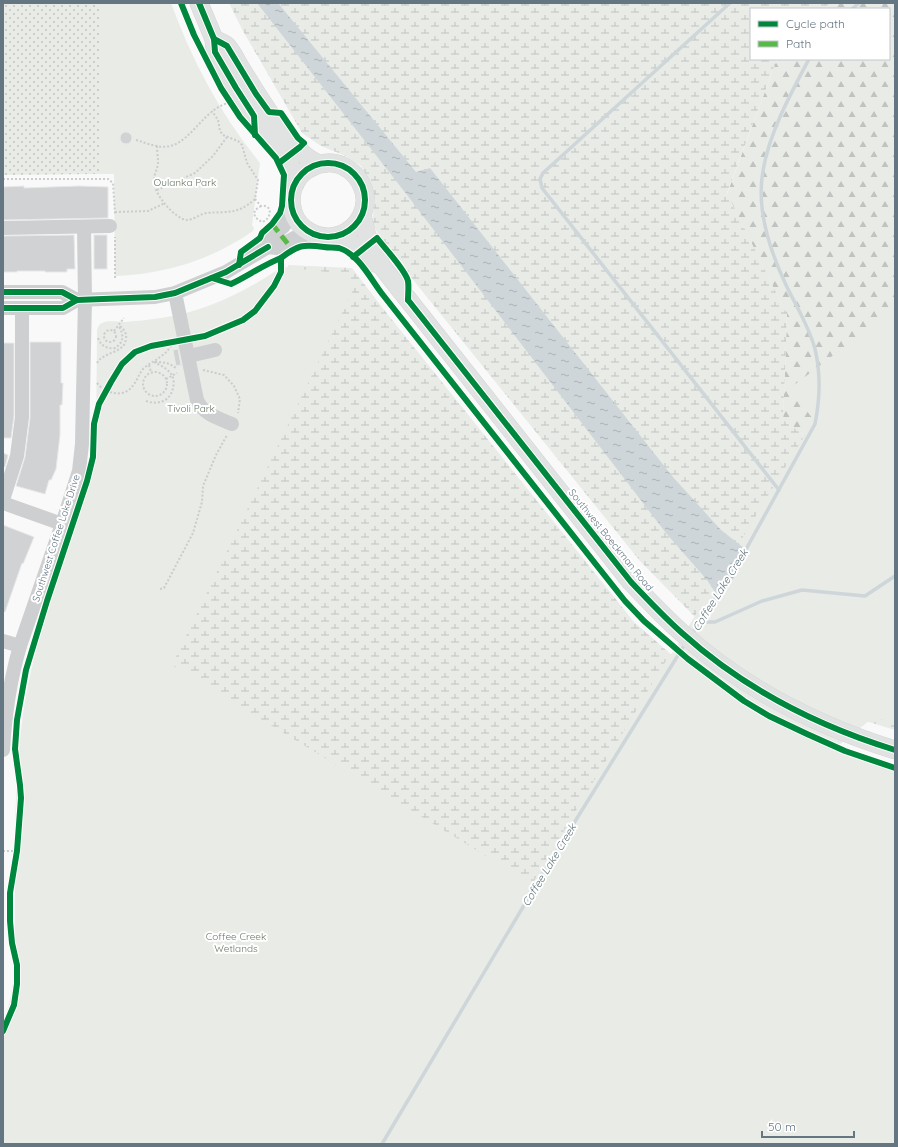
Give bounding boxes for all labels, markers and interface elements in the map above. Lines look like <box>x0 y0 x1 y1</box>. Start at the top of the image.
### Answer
legend <box>750 8 890 60</box>
text: Cycle path <box>786 16 845 31</box>
text: Path <box>786 36 811 51</box>
park label: Oulanka Park <box>154 176 216 189</box>
park label: Tivoli Park <box>167 402 215 415</box>
street label: Southwest Coffee Lake Drive <box>29 472 83 603</box>
street label: Southwest Boeckman Road <box>566 486 656 594</box>
water label: Coffee Lake Creek <box>689 545 751 634</box>
water label: Coffee Lake Creek <box>519 820 580 909</box>
park label: Coffee Creek Wetlands <box>206 930 266 955</box>
scale bar <box>762 1113 854 1139</box>
text: 50 m <box>768 1119 796 1134</box>

